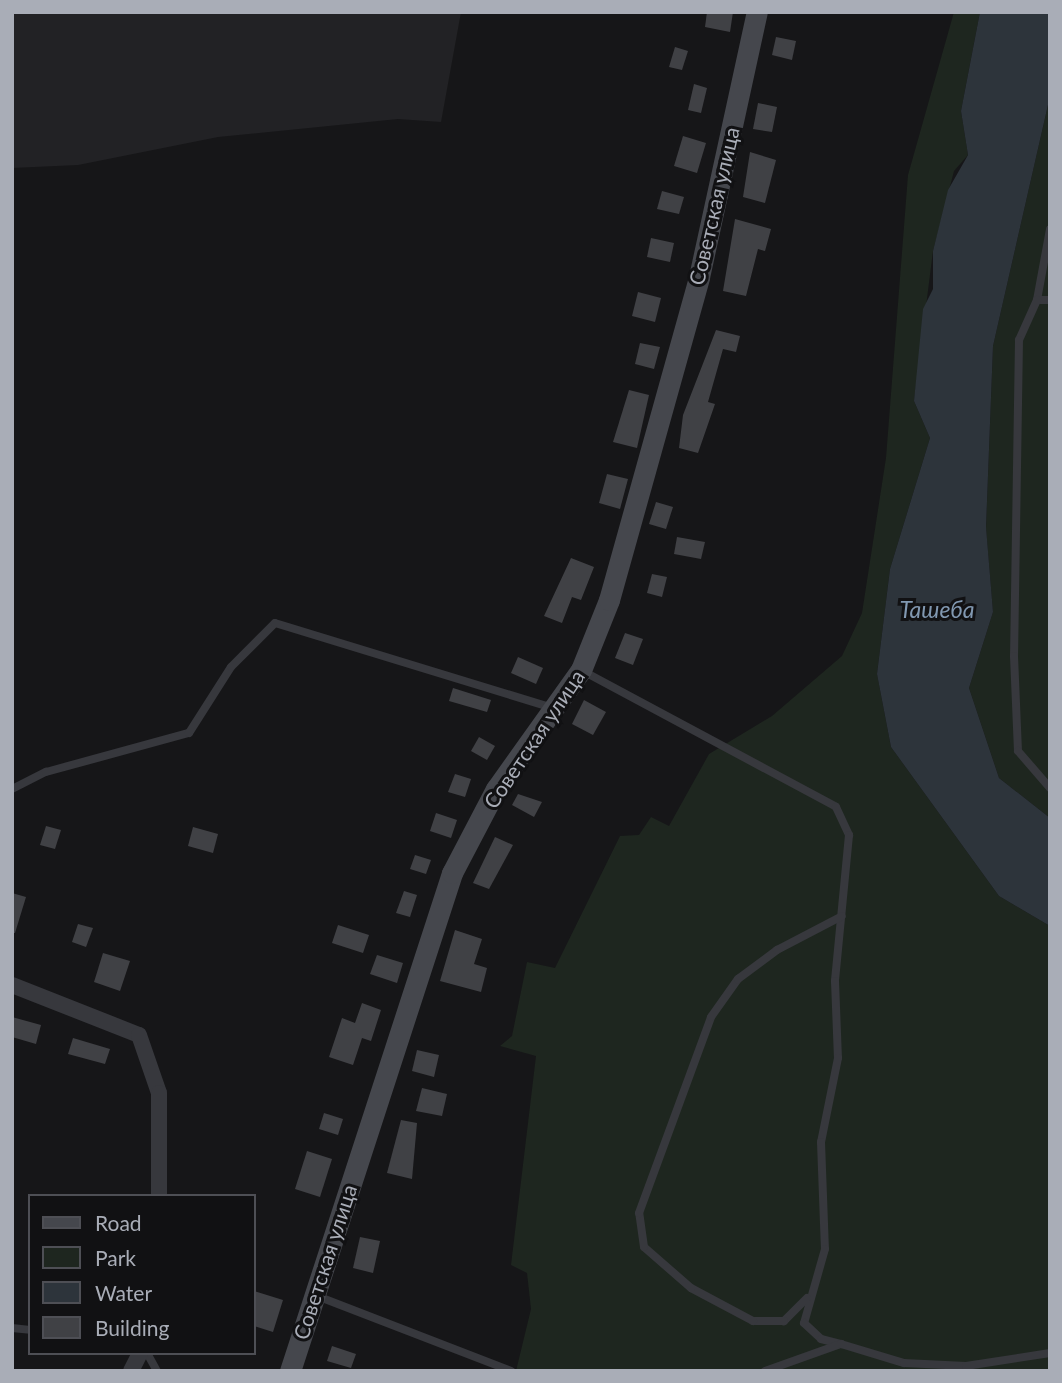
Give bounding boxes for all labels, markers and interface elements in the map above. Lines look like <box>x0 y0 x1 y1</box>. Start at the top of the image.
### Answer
street label: Советская улица <box>684 124 744 288</box>
water label: Ташеба <box>900 595 974 623</box>
street label: Советская улица <box>478 665 590 813</box>
street label: Советская улица <box>288 1181 362 1343</box>
legend <box>28 1194 256 1355</box>
text: Road <box>95 1210 142 1235</box>
text: Park <box>95 1245 136 1270</box>
text: Water <box>95 1280 152 1305</box>
text: Building <box>95 1315 170 1340</box>

